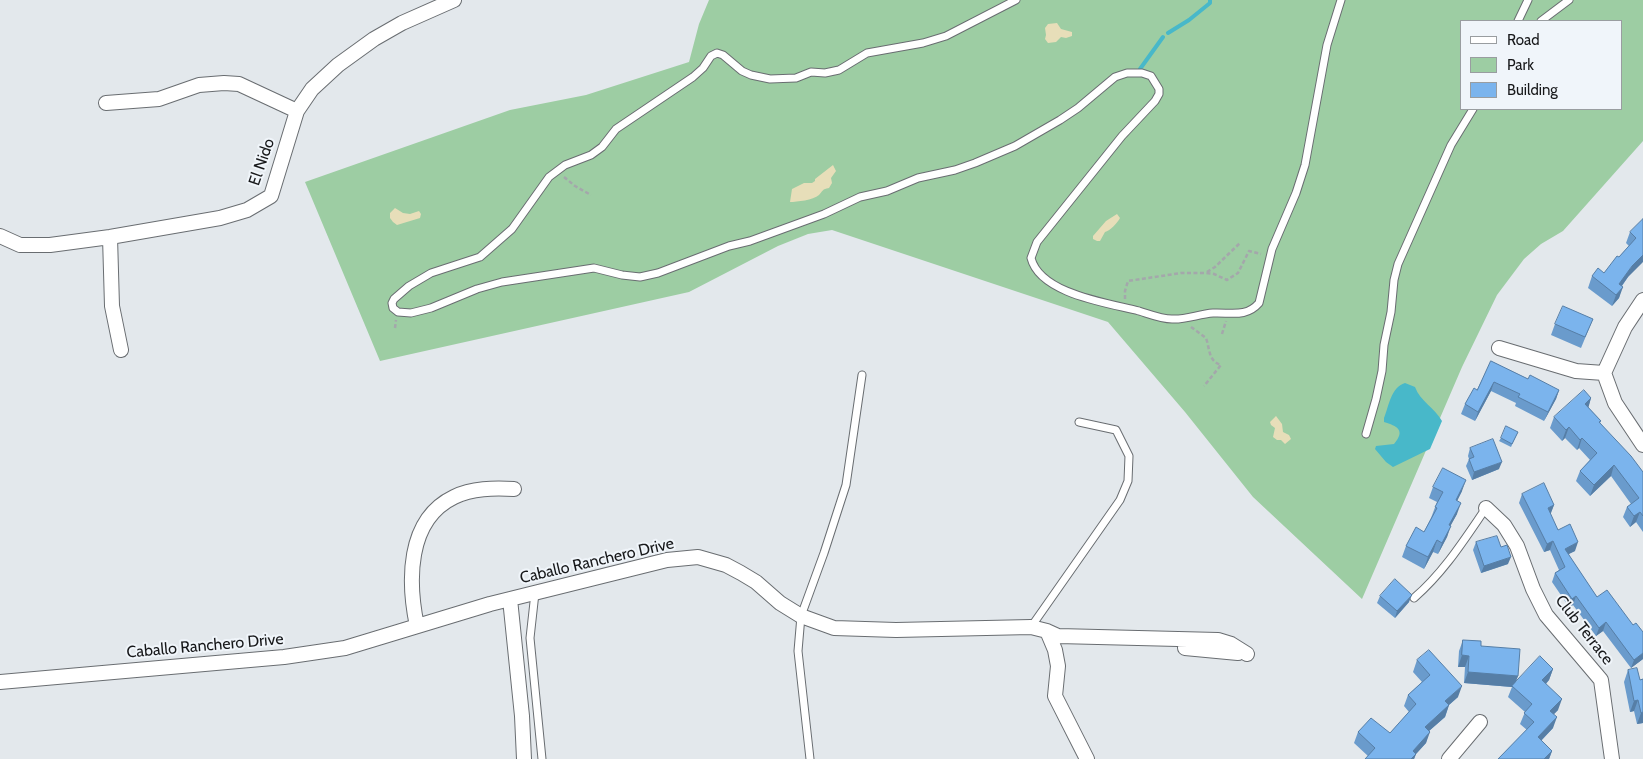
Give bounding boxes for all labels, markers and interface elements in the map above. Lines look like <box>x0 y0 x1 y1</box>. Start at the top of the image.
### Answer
legend <box>1460 20 1623 110</box>
text: Road <box>1507 31 1540 49</box>
text: Park <box>1507 56 1534 74</box>
text: Building <box>1507 81 1558 99</box>
street label: El Nido <box>245 136 279 188</box>
street label: Caballo Ranchero Drive <box>518 534 676 588</box>
street label: Club Terrace <box>1551 591 1617 669</box>
street label: Caballo Ranchero Drive <box>126 630 284 662</box>

